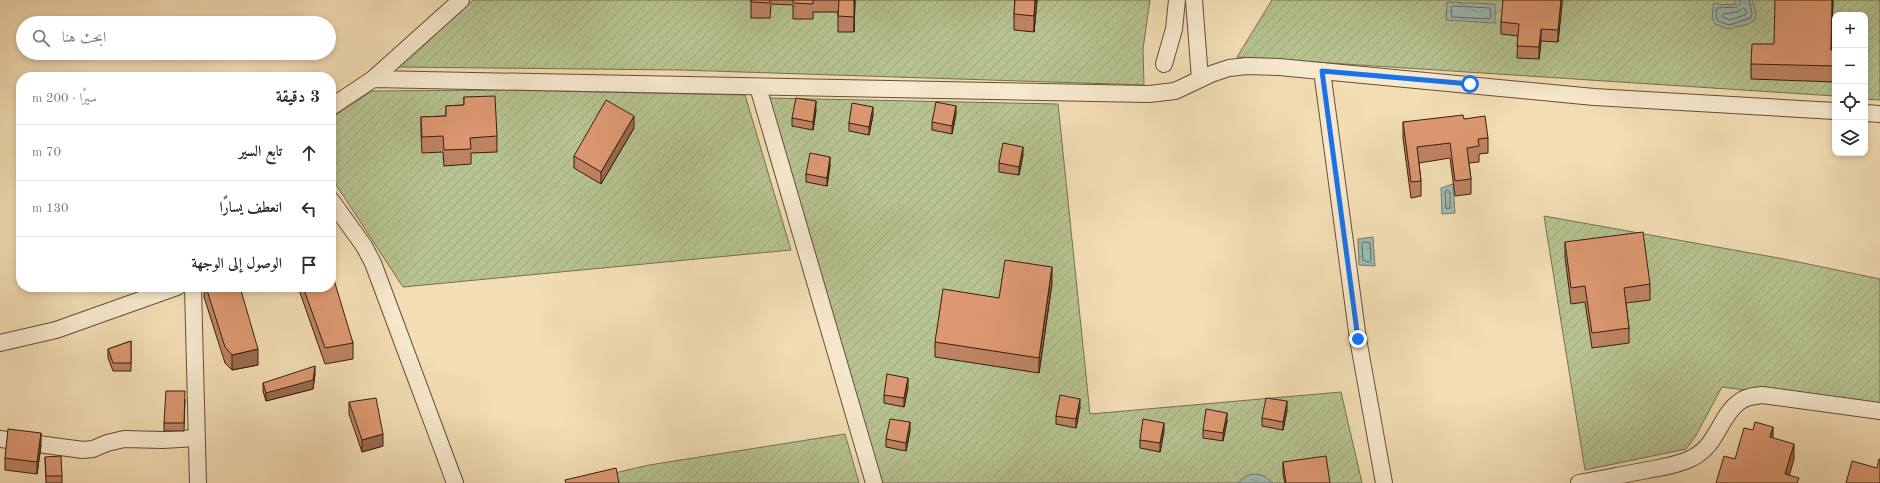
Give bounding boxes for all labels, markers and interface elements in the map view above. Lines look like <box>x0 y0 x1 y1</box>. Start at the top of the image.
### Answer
map controls <box>1832 12 1868 156</box>
button: + <box>1832 12 1868 48</box>
search box <box>16 16 336 60</box>
icon: search <box>30 27 52 49</box>
text: ابحث هنا <box>62 31 106 46</box>
button: − <box>1832 48 1868 84</box>
route start <box>1461 75 1479 93</box>
button: locate <box>1832 84 1868 120</box>
text: 3 دقيقة <box>276 89 320 106</box>
text: سيرًا · 200 m <box>32 92 97 105</box>
button: layers <box>1832 120 1868 156</box>
icon: ahead <box>298 142 320 164</box>
text: تابع السير <box>239 145 282 160</box>
text: 70 m <box>32 146 61 159</box>
icon: left <box>298 198 320 220</box>
text: انعطف يسارًا <box>220 201 282 216</box>
text: 130 m <box>32 202 69 215</box>
icon: arrive <box>298 254 320 276</box>
text: الوصول إلى الوجهة <box>191 257 282 272</box>
route end <box>1349 330 1367 348</box>

